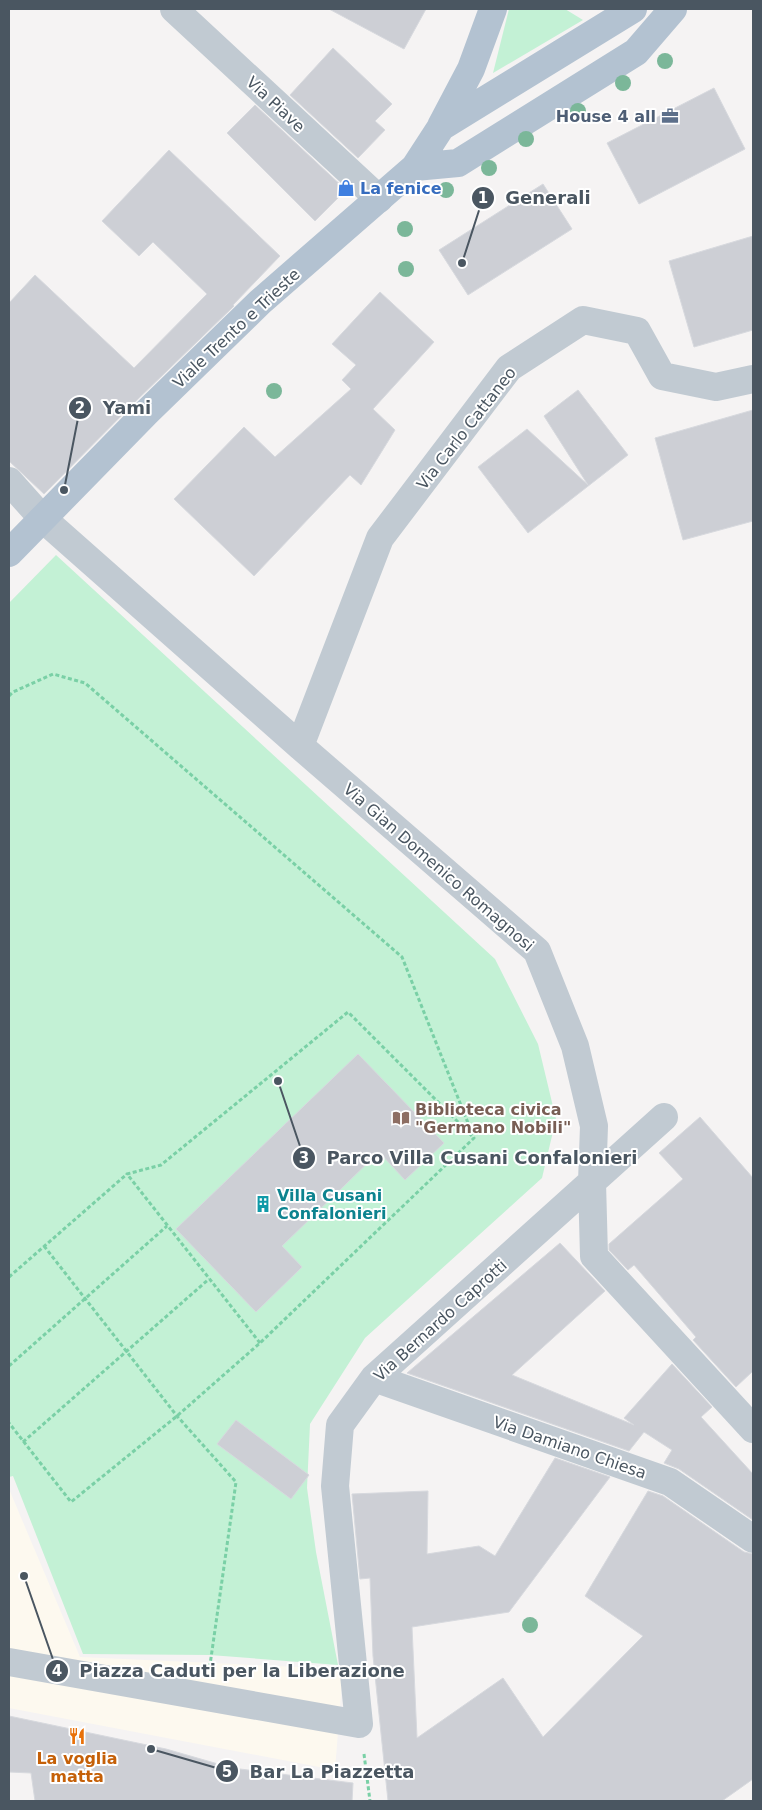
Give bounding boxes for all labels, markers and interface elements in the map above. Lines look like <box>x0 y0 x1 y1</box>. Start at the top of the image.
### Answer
street label: Via Piave <box>243 73 309 136</box>
office icon: House 4 all <box>660 106 680 126</box>
place label: House 4 all <box>556 107 656 126</box>
shop icon: La fenice <box>336 178 356 198</box>
place label: La fenice <box>360 179 442 198</box>
callout: Generali <box>470 181 601 214</box>
text: Generali <box>505 187 591 208</box>
text: 1 <box>478 189 488 207</box>
street label: Viale Trento e Trieste <box>169 265 304 392</box>
street label: Via Carlo Cattaneo <box>413 363 520 493</box>
callout: Yami <box>68 392 161 425</box>
text: Yami <box>102 397 151 418</box>
text: 2 <box>75 399 85 417</box>
street label: Via Gian Domenico Romagnosi <box>340 779 538 955</box>
place label: Biblioteca civica "Germano Nobili" <box>415 1100 571 1137</box>
library icon: Biblioteca civica "Germano Nobili" <box>391 1108 411 1128</box>
callout: Parco Villa Cusani Confalonieri <box>291 1142 647 1175</box>
text: Parco Villa Cusani Confalonieri <box>327 1147 637 1168</box>
text: 3 <box>299 1149 309 1167</box>
place label: Villa Cusani Confalonieri <box>277 1186 386 1223</box>
building icon: Villa Cusani Confalonieri <box>253 1194 273 1214</box>
street label: Via Bernardo Caprotti <box>370 1256 511 1385</box>
street label: Via Damiano Chiesa <box>491 1412 649 1483</box>
callout: Piazza Caduti per la Liberazione <box>44 1654 415 1687</box>
text: Piazza Caduti per la Liberazione <box>79 1660 405 1681</box>
text: 4 <box>52 1662 62 1680</box>
restaurant icon: La voglia matta <box>67 1726 87 1746</box>
place label: La voglia matta <box>36 1749 118 1786</box>
callout: Bar La Piazzetta <box>215 1755 425 1788</box>
text: Bar La Piazzetta <box>250 1761 414 1782</box>
text: 5 <box>222 1763 232 1781</box>

